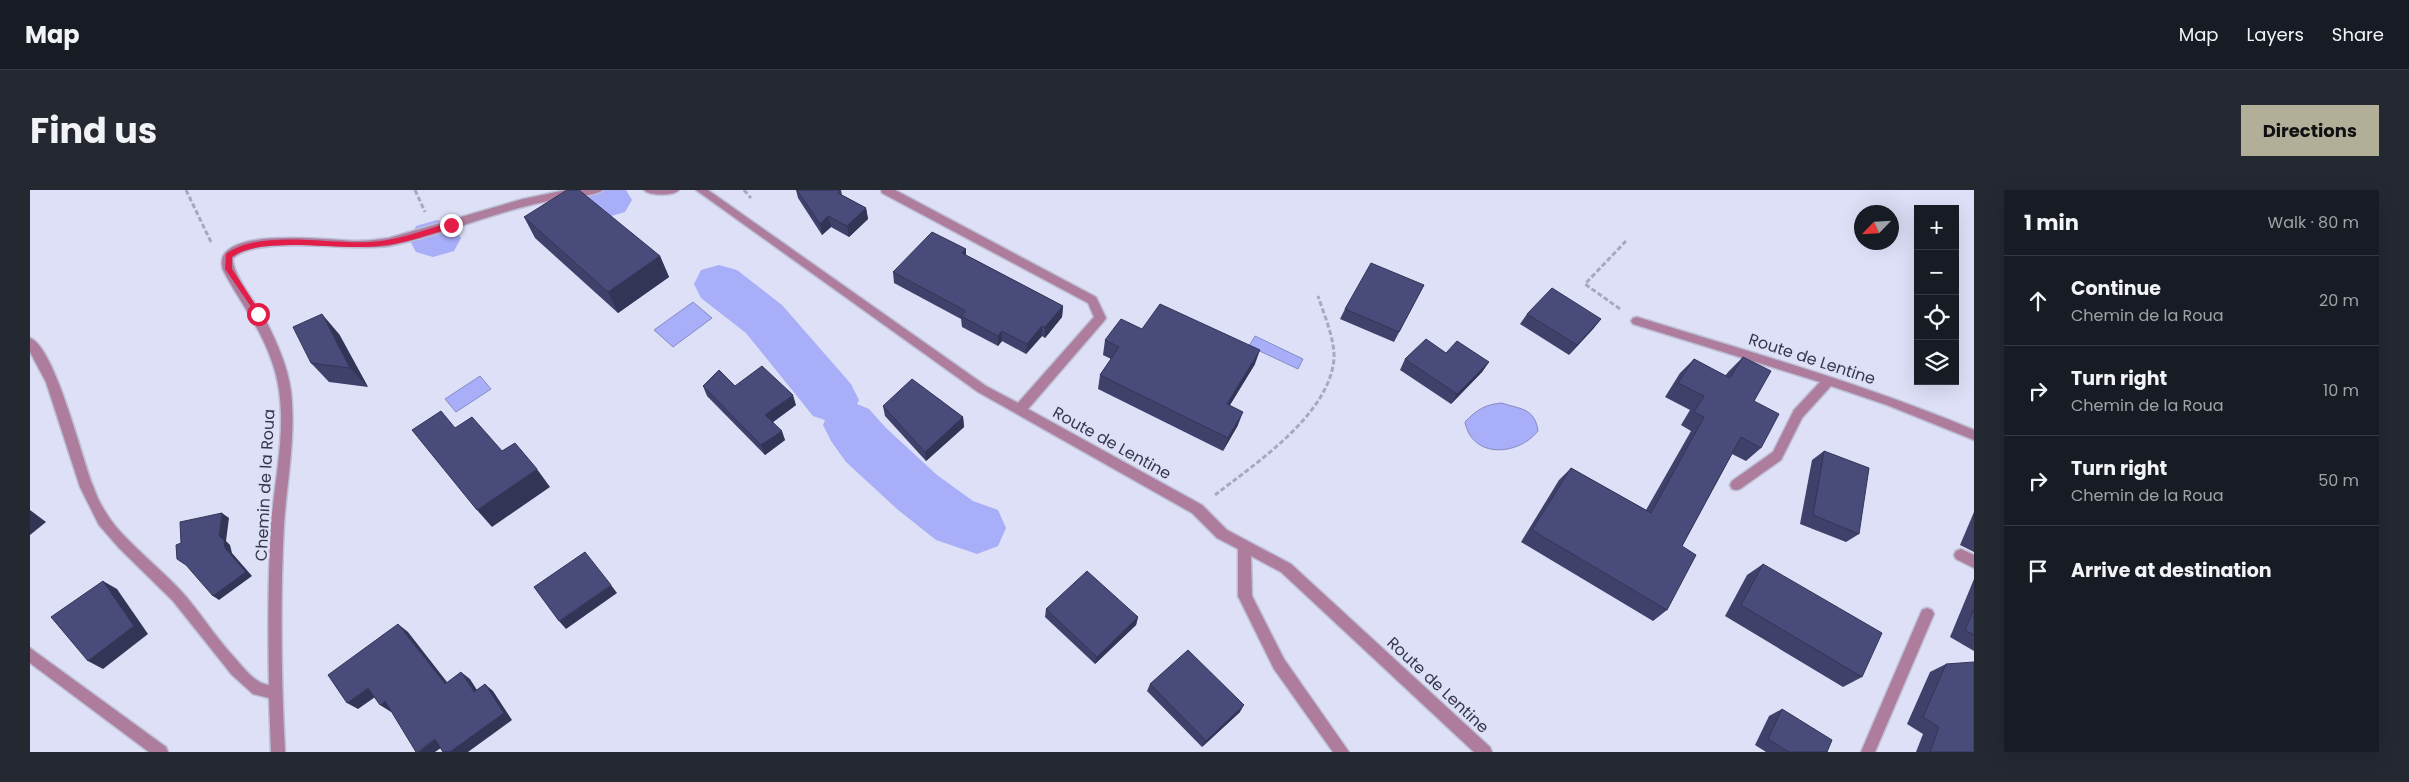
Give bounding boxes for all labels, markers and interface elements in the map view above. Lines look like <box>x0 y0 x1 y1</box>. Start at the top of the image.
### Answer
text: Map <box>25 18 80 51</box>
text: Map <box>2179 22 2219 47</box>
text: Layers <box>2247 22 2304 47</box>
text: Share <box>2332 22 2384 47</box>
button: Directions <box>2241 105 2379 156</box>
text: Find us <box>30 106 157 155</box>
north arrow <box>1854 205 1899 250</box>
map controls <box>1914 205 1959 385</box>
button: + <box>1914 205 1959 250</box>
text: 1 min <box>2024 208 2079 237</box>
text: Walk · 80 m <box>2268 211 2359 234</box>
route end <box>440 214 463 237</box>
button: − <box>1914 250 1959 295</box>
text: Continue <box>2071 275 2161 302</box>
icon: ahead <box>2024 287 2052 315</box>
text: 20 m <box>2319 289 2359 312</box>
button: locate <box>1914 295 1959 340</box>
route start <box>247 303 270 326</box>
text: Chemin de la Roua <box>2071 304 2224 327</box>
street label: Route de Lentine <box>1746 328 1879 390</box>
button: layers <box>1914 340 1959 385</box>
text: Turn right <box>2071 365 2167 392</box>
icon: right <box>2024 377 2052 405</box>
text: 10 m <box>2323 379 2359 402</box>
text: Chemin de la Roua <box>2071 394 2224 417</box>
street label: Route de Lentine <box>1049 401 1175 485</box>
street label: Chemin de la Roua <box>250 408 280 562</box>
text: Turn right <box>2071 455 2167 482</box>
icon: right <box>2024 467 2052 495</box>
text: 50 m <box>2318 469 2359 492</box>
text: Chemin de la Roua <box>2071 484 2224 507</box>
icon: arrive <box>2024 557 2052 585</box>
text: Arrive at destination <box>2071 557 2272 584</box>
street label: Route de Lentine <box>1382 631 1494 739</box>

